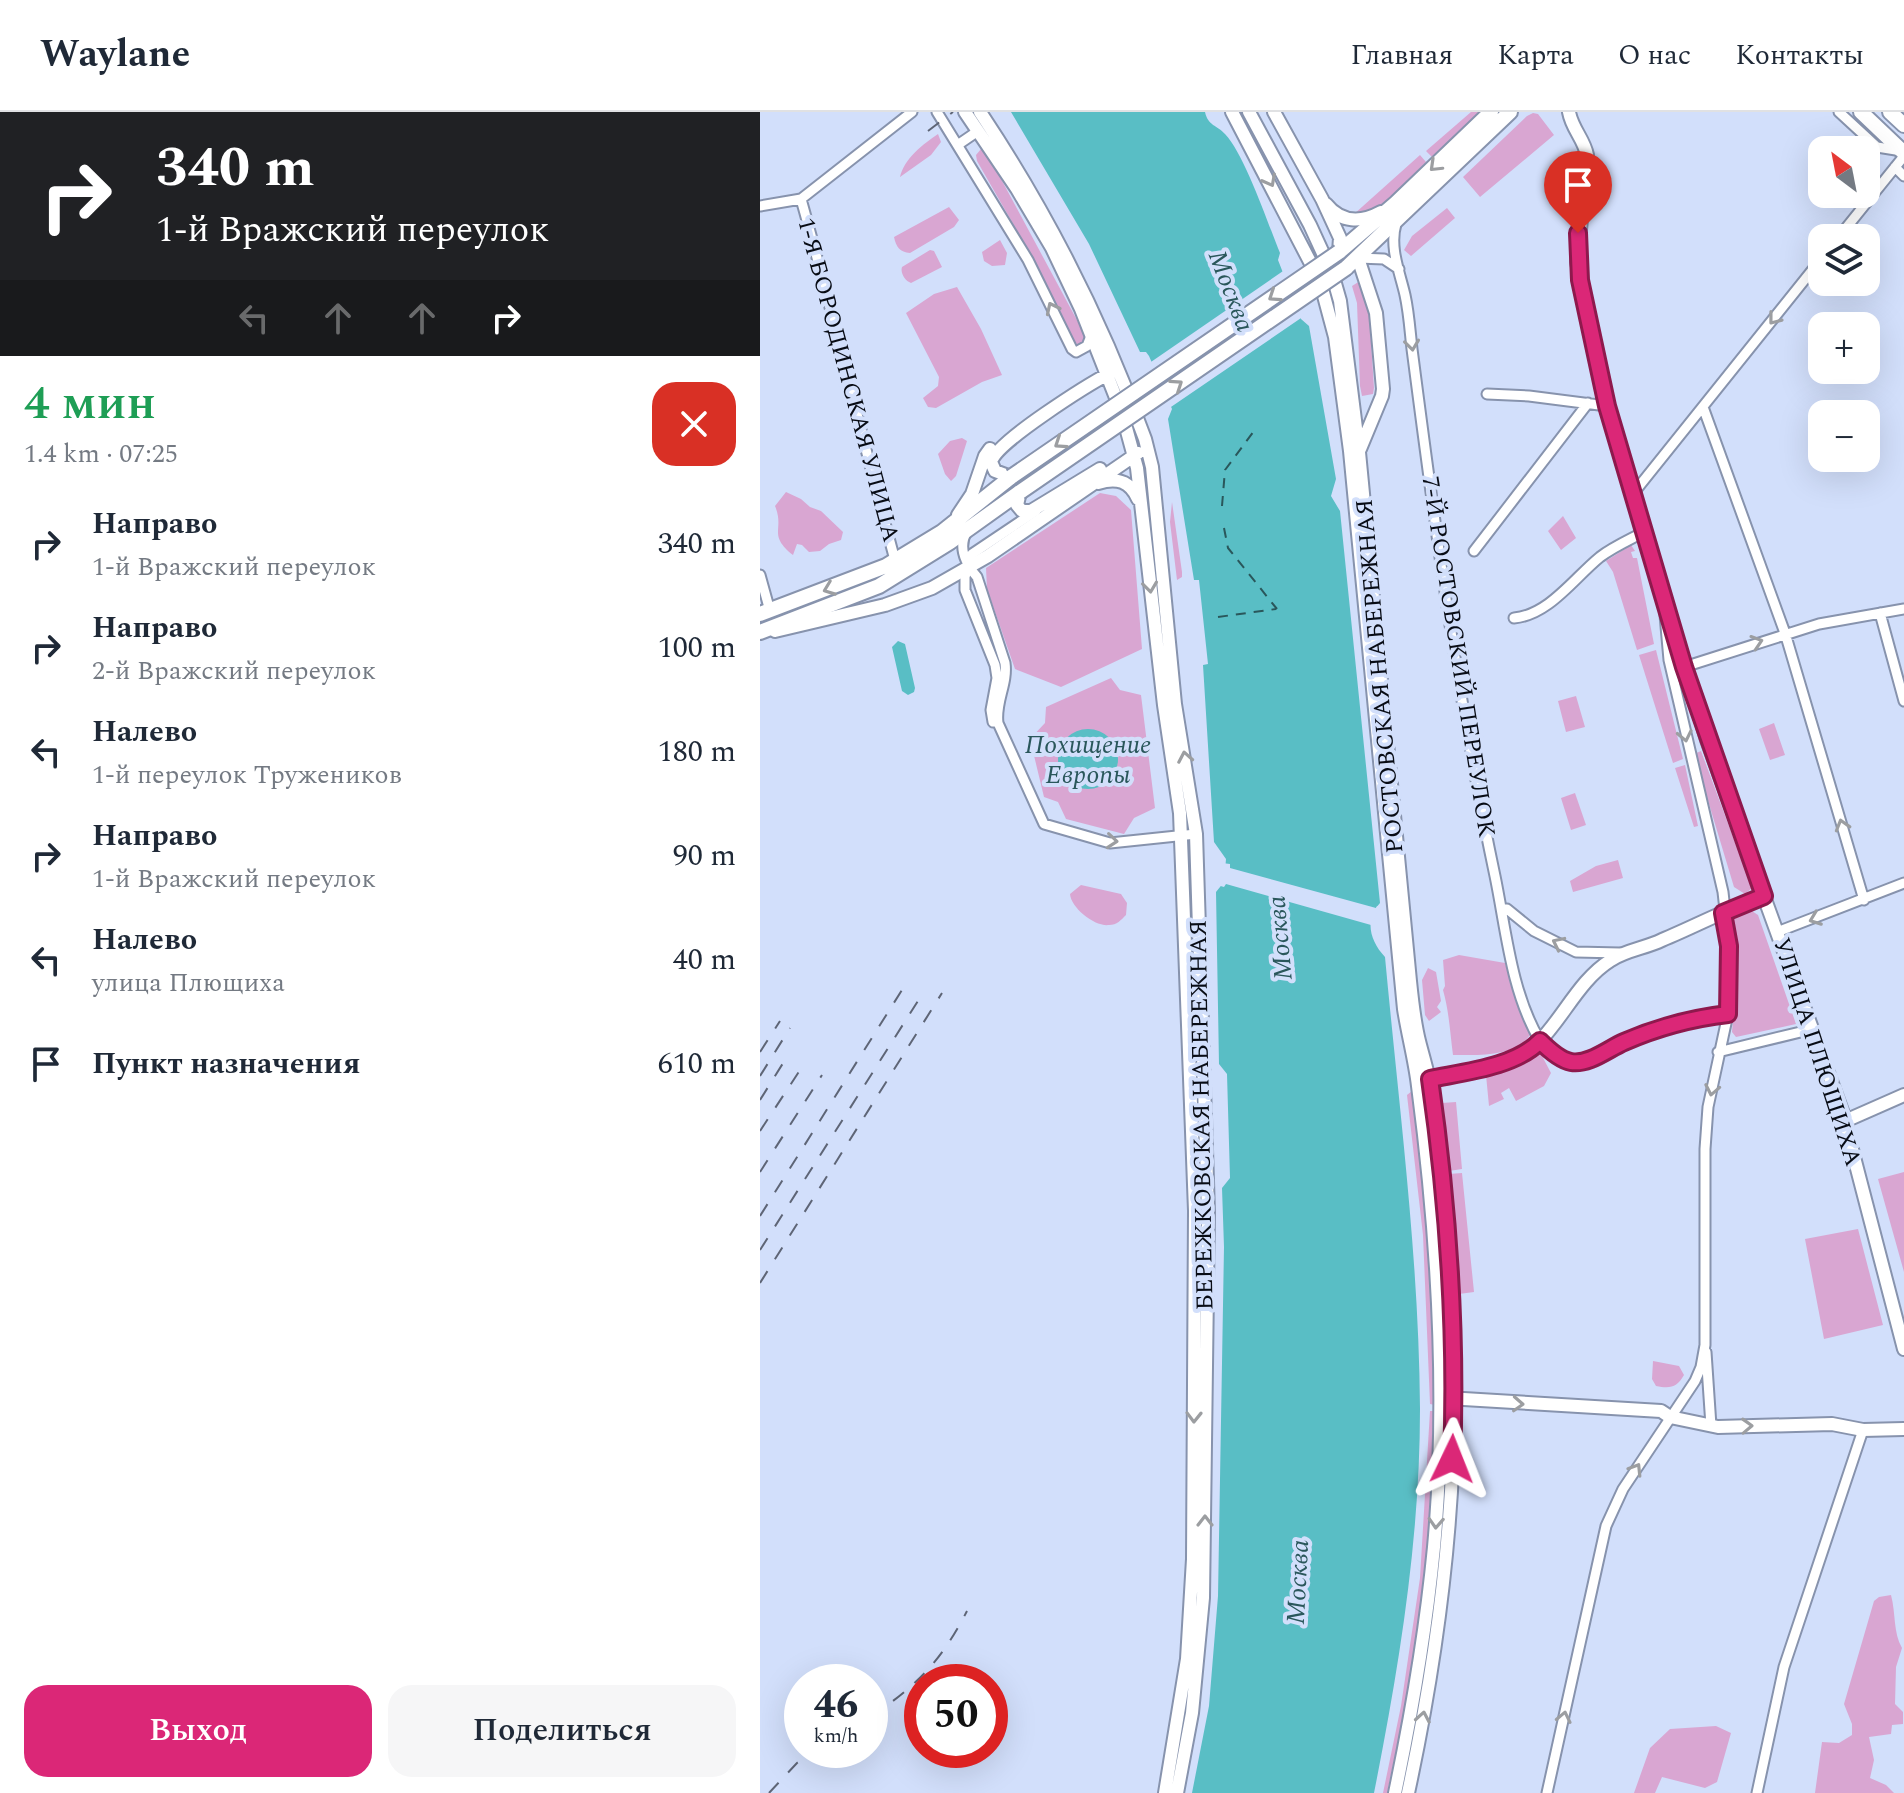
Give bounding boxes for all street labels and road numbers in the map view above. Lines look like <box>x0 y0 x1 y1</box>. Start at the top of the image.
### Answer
street label: 1-Я БОРОДИНСКАЯ УЛИЦА <box>787 214 909 546</box>
street label: 7-Й РОСТОВСКИЙ ПЕРЕУЛОК <box>1412 474 1504 840</box>
street label: РОСТОВСКАЯ НАБЕРЕЖНАЯ <box>1347 497 1413 855</box>
street label: БЕРЕЖКОВСКАЯ НАБЕРЕЖНАЯ <box>1181 919 1223 1311</box>
street label: УЛИЦА ПЛЮЩИХА <box>1763 933 1871 1171</box>

